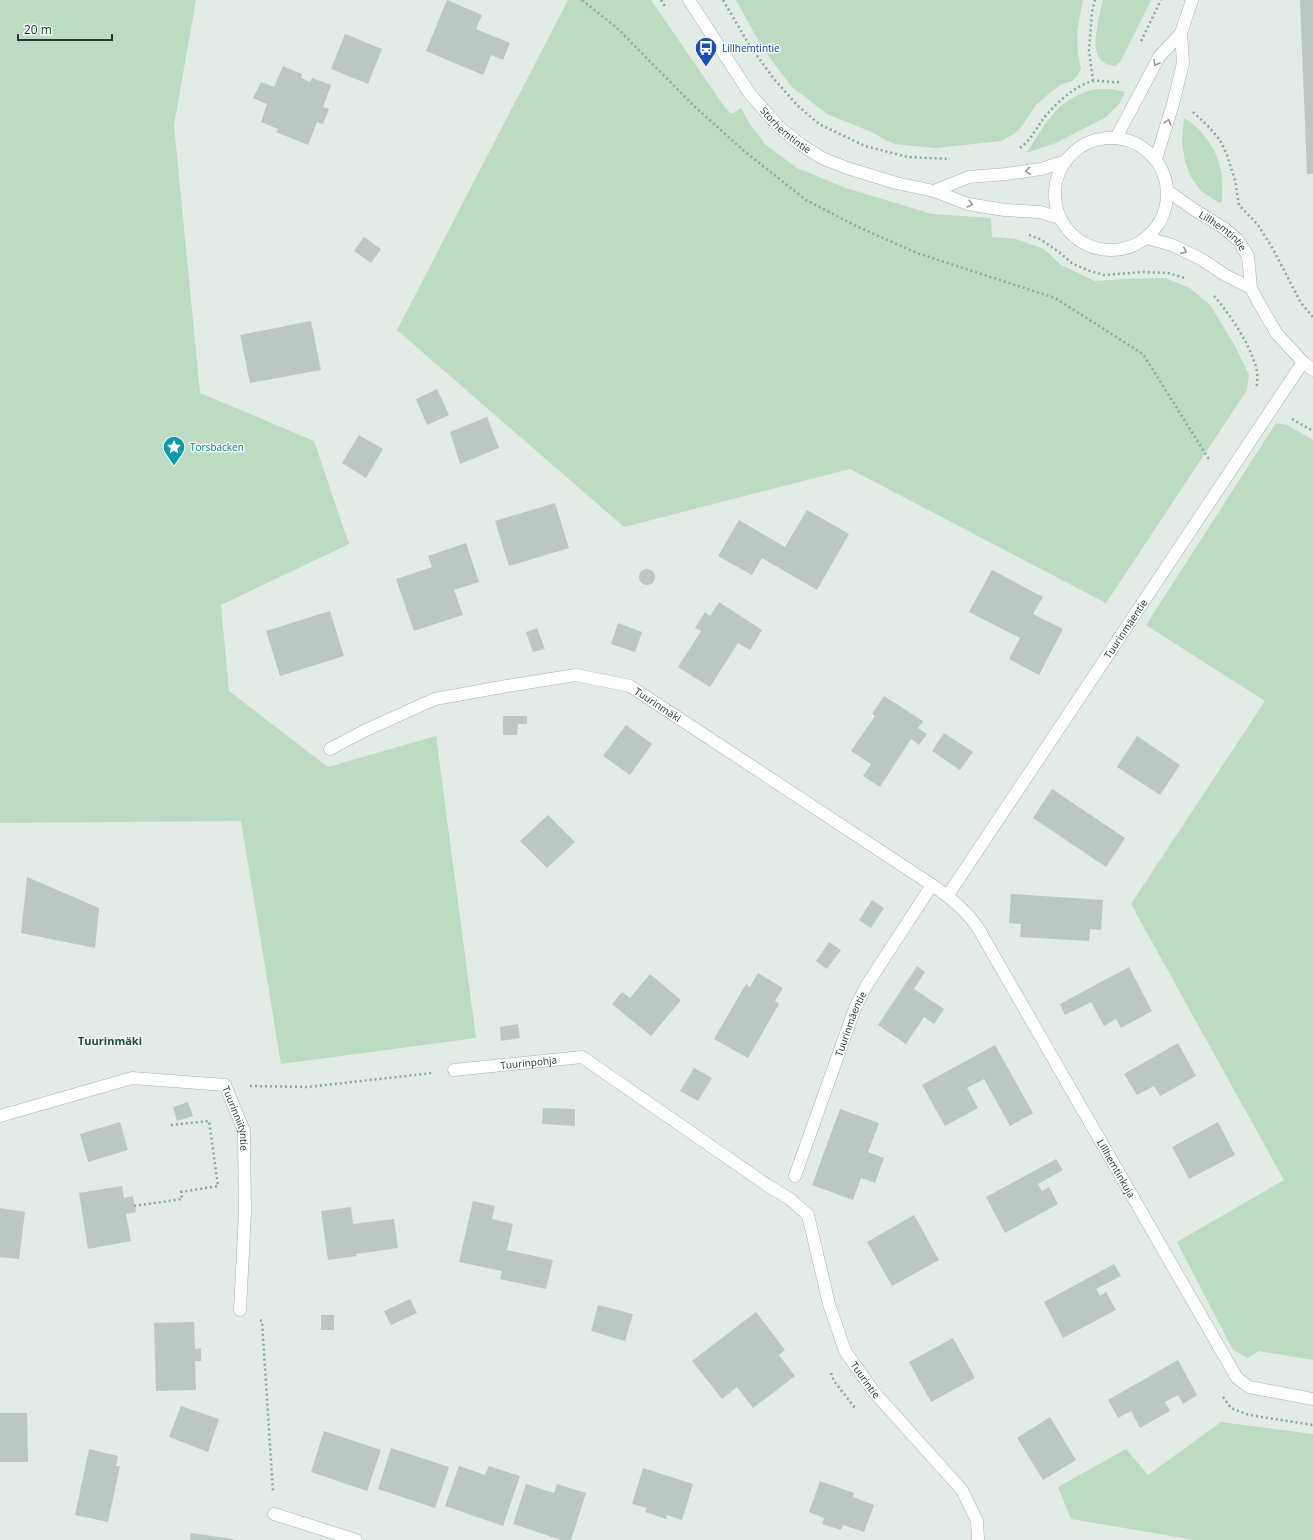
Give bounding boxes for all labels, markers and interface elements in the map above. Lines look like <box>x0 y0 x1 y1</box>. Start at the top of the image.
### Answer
scale bar <box>18 16 112 42</box>
text: 20 m <box>24 21 52 38</box>
bus stop icon: Lillhemtintie <box>693 35 719 68</box>
place label: Lillhemtintie <box>722 41 780 55</box>
one-way arrow <box>1153 59 1161 66</box>
street label: Storhemtintie <box>757 104 814 157</box>
one-way arrow <box>1163 119 1172 126</box>
one-way arrow <box>1025 166 1031 175</box>
one-way arrow <box>967 199 974 207</box>
street label: Lillhemtintie <box>1196 207 1250 254</box>
one-way arrow <box>1180 246 1187 254</box>
place icon: Torsbacken <box>161 434 187 467</box>
place label: Torsbacken <box>190 440 244 454</box>
street label: Tuurinmäentie <box>1100 596 1151 661</box>
street label: Tuurinmäki <box>632 684 684 725</box>
street label: Tuurinmäentie <box>831 988 870 1058</box>
district label: Tuurinmäki <box>78 1033 142 1048</box>
street label: Tuurinpohja <box>500 1053 558 1072</box>
street label: Tuurinniityntie <box>219 1083 252 1151</box>
street label: Lillhemtinkuja <box>1094 1137 1139 1200</box>
street label: Tuurintie <box>847 1358 884 1402</box>

